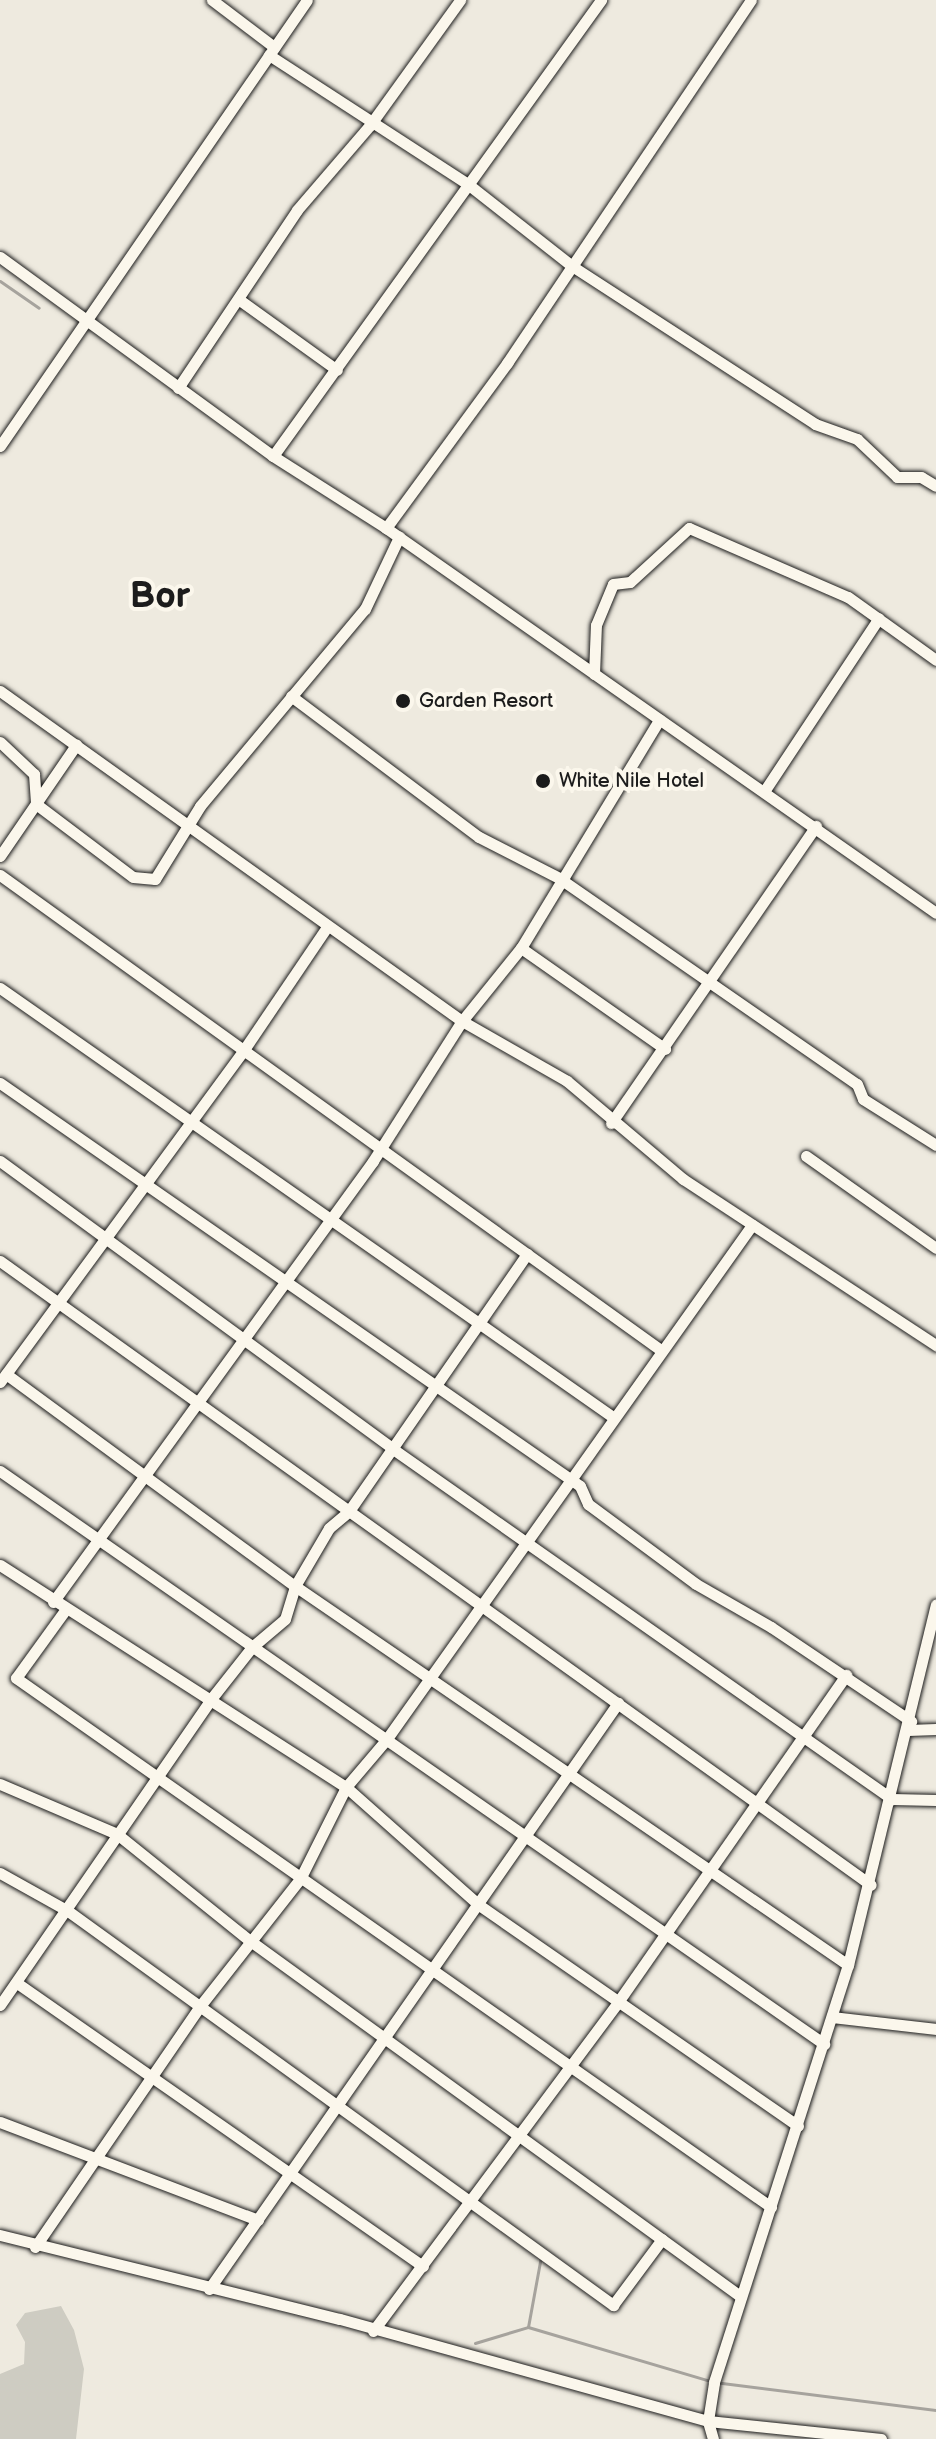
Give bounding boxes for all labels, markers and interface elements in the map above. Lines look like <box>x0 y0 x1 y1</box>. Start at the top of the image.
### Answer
district label: Bor <box>130 575 190 619</box>
place label: Garden Resort <box>419 689 553 713</box>
marker: Garden Resort <box>394 692 412 710</box>
place label: White Nile Hotel <box>559 769 704 793</box>
marker: White Nile Hotel <box>534 772 552 790</box>

